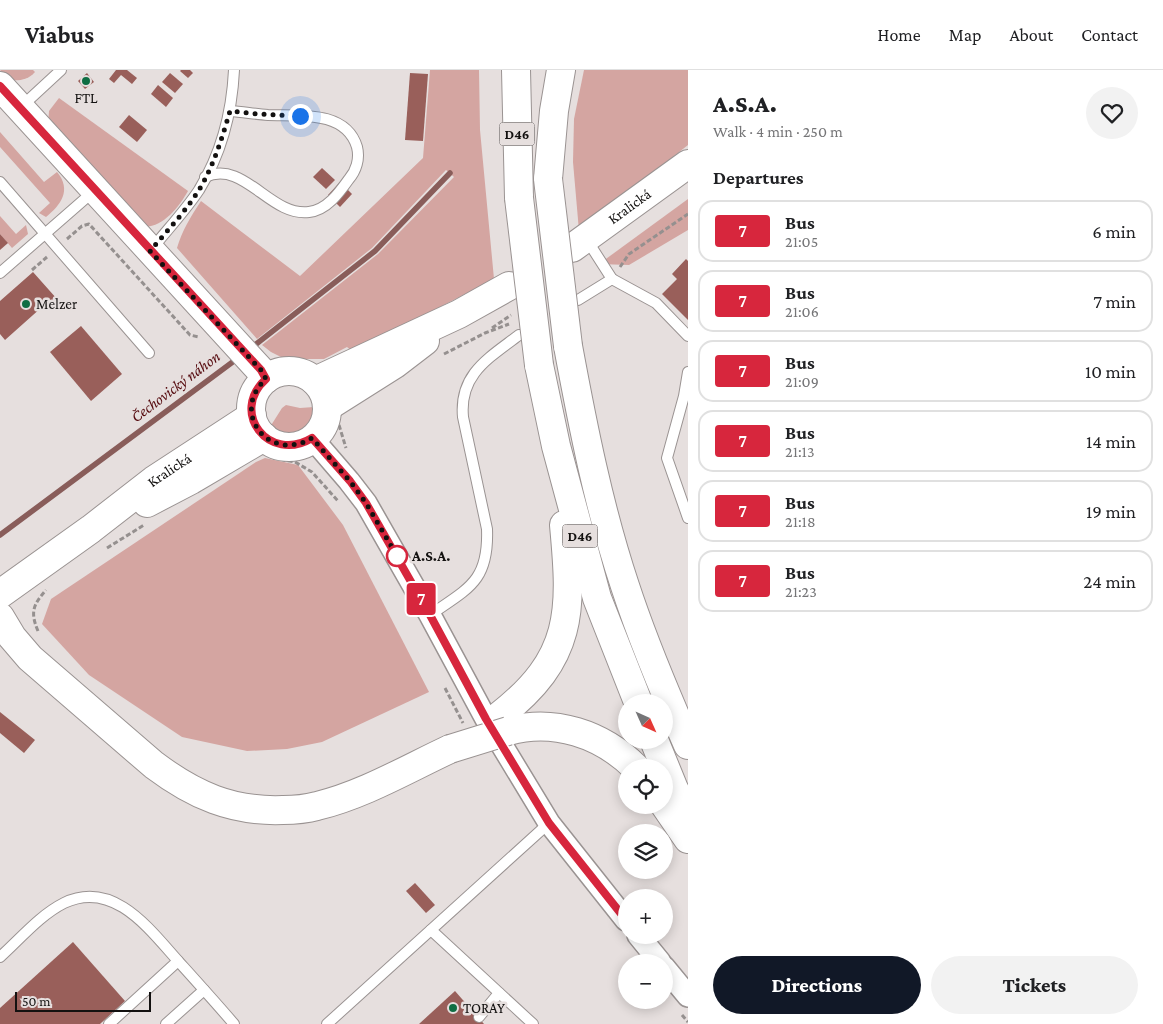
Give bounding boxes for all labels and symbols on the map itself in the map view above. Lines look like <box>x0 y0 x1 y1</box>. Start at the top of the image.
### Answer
marker: FTL <box>80 75 92 87</box>
place label: FTL <box>74 90 98 106</box>
your location <box>288 104 313 129</box>
road number: D46 <box>500 122 534 146</box>
street label: Kralická <box>605 186 654 227</box>
place label: Melzer <box>36 296 78 312</box>
marker: Melzer <box>20 298 32 310</box>
water label: Čechovický náhon <box>127 347 224 426</box>
street label: Kralická <box>144 450 194 490</box>
road number: D46 <box>562 524 598 548</box>
marker: A.S.A. <box>386 545 408 567</box>
place label: A.S.A. <box>411 548 450 564</box>
line badge: 7 <box>405 583 437 615</box>
north arrow <box>618 694 672 749</box>
scale bar <box>15 989 151 1012</box>
place label: TORAY <box>463 1000 505 1016</box>
marker: TORAY <box>447 1002 459 1014</box>

